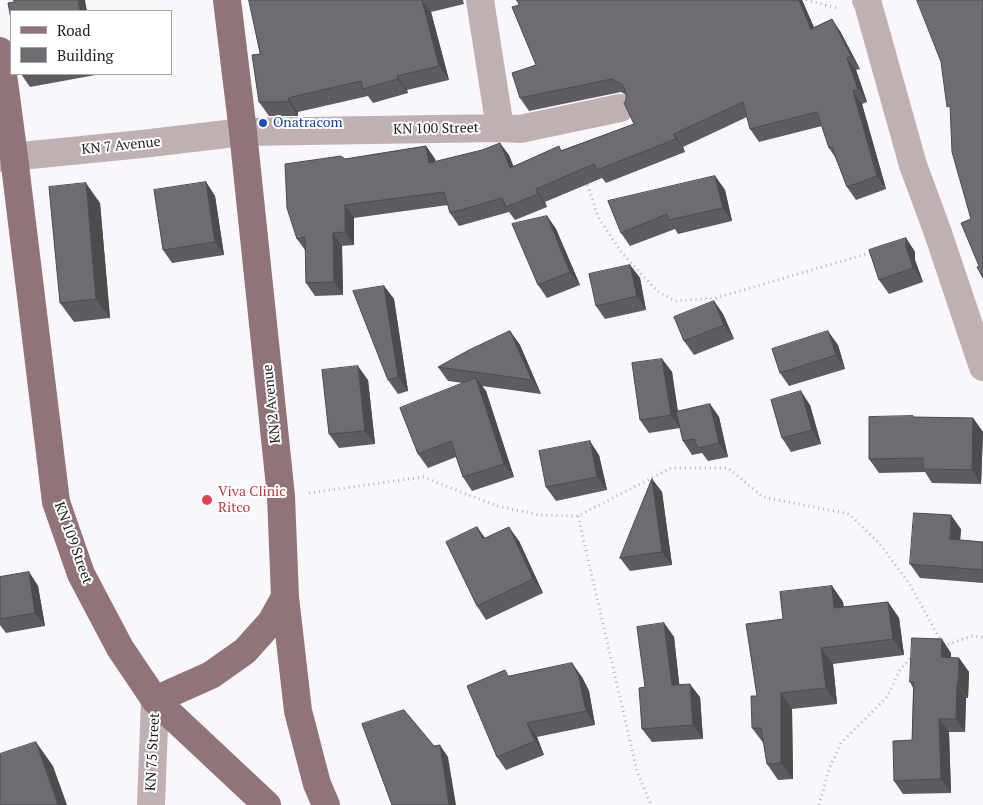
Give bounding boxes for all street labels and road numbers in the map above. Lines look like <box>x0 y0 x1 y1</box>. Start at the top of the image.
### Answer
street label: KN 100 Street <box>393 120 479 138</box>
street label: KN 7 Avenue <box>81 133 161 159</box>
street label: KN 2 Avenue <box>259 364 285 444</box>
street label: KN 109 Street <box>50 500 96 586</box>
street label: KN 75 Street <box>143 712 163 792</box>

